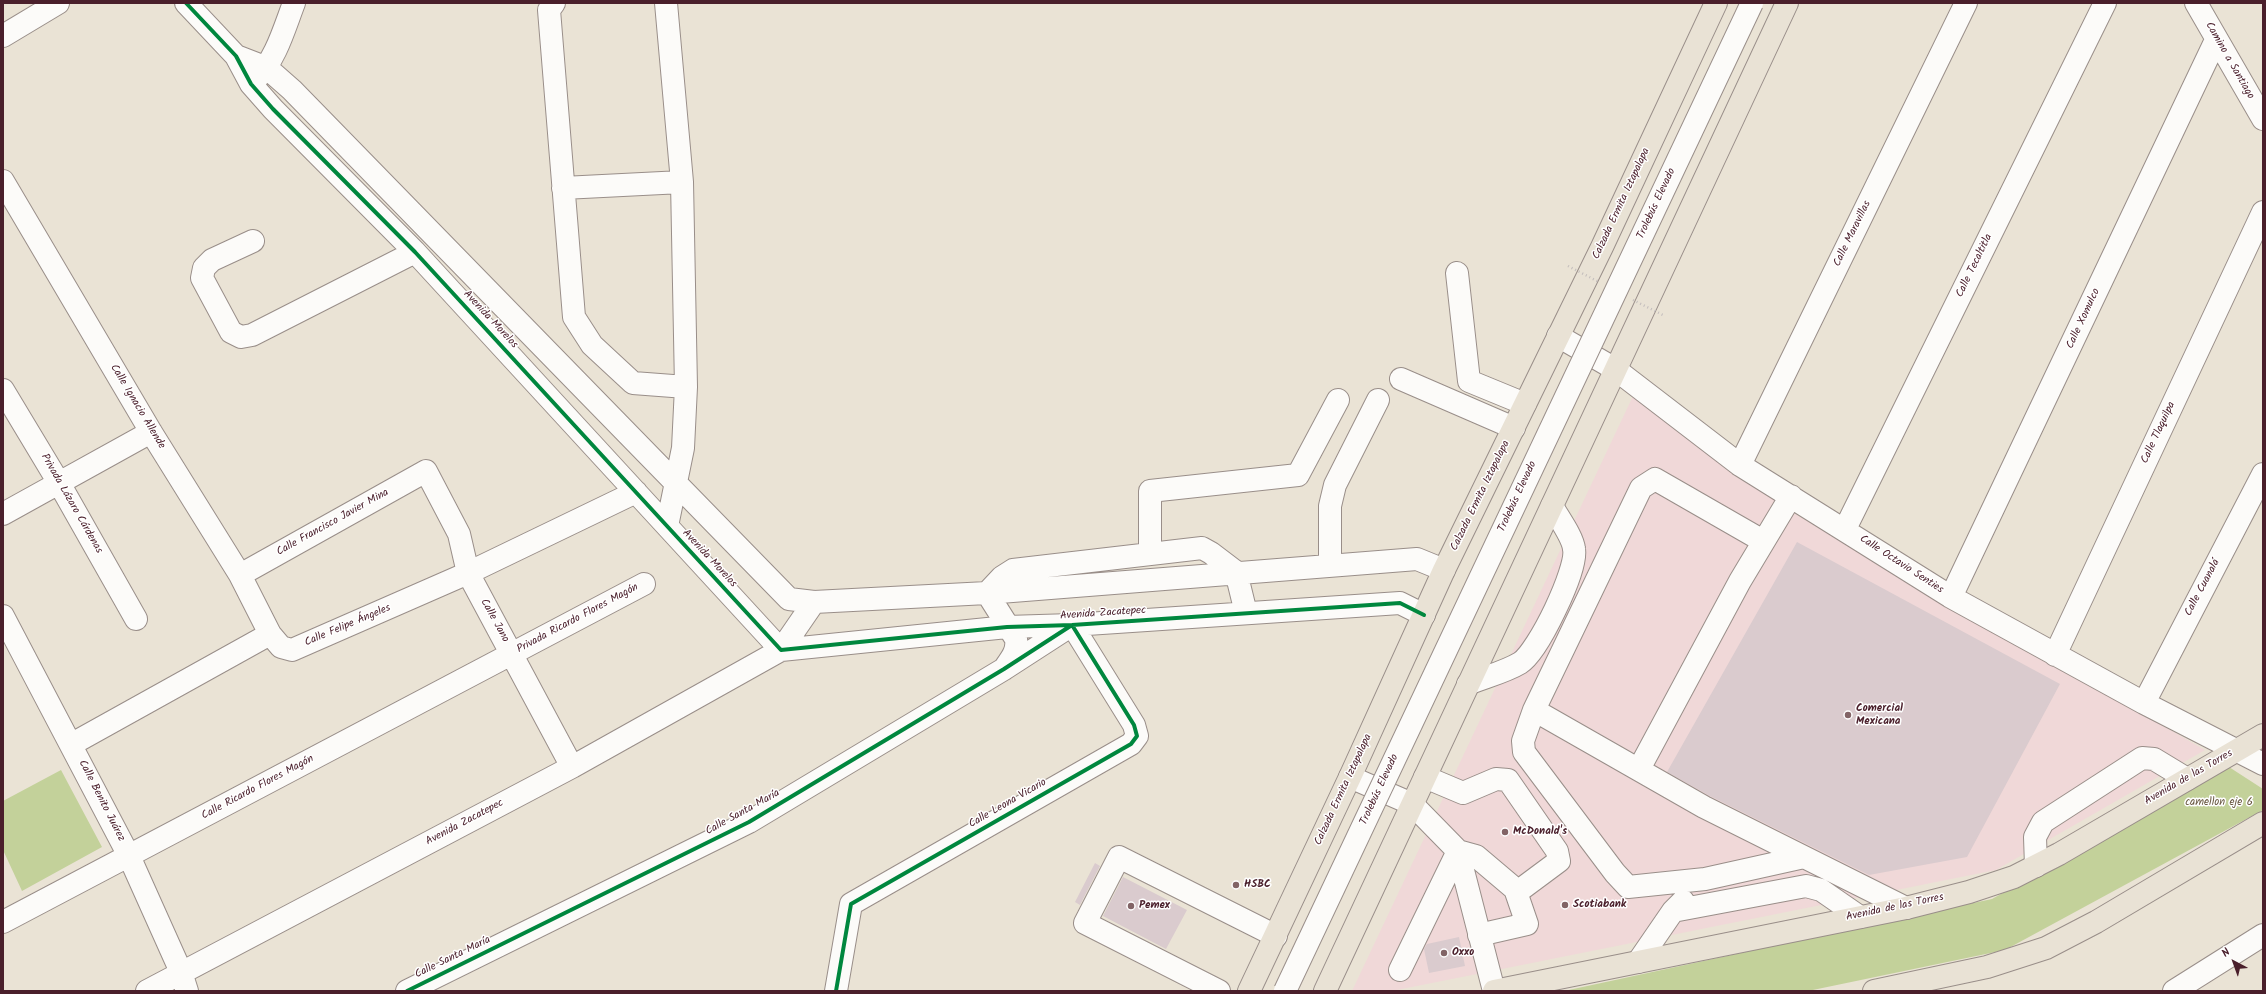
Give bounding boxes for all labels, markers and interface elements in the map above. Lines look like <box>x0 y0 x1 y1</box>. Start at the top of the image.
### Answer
street label: Camino a Santiago <box>2202 20 2256 102</box>
street label: Calzada Ermita Iztapalapa <box>1590 146 1654 262</box>
street label: Trolebús Elevado <box>1635 166 1679 242</box>
street label: Calle Maravillas <box>1831 199 1875 269</box>
street label: Calle Tecaltitla <box>1954 232 1996 300</box>
street label: Calle Xomulco <box>2064 287 2104 351</box>
street label: Avenida Morelos <box>460 288 520 352</box>
street label: Calle Ignacio Allende <box>107 362 167 452</box>
street label: Calle Tlaquilpa <box>2139 400 2179 466</box>
street label: Calzada Ermita Iztapalapa <box>1449 439 1513 553</box>
street label: Privada Lázaro Cárdenas <box>37 452 105 556</box>
street label: Trolebús Elevado <box>1496 459 1540 535</box>
street label: Calle Francisco Javier Mina <box>275 487 391 559</box>
street label: Avenida Morelos <box>679 527 739 591</box>
street label: Calle Octavio Senties <box>1857 533 1945 597</box>
street label: Calle Cuanalá <box>2183 557 2223 619</box>
street label: Privada Ricardo Flores Magón <box>515 581 641 657</box>
street label: Calle Jano <box>477 597 511 645</box>
street label: Calle Felipe Ángeles <box>303 602 393 650</box>
street label: Avenida Zacatepec <box>1060 604 1146 624</box>
place label: Comercial Mexicana <box>1856 702 1903 728</box>
marker: Comercial Mexicana <box>1843 710 1853 720</box>
street label: Calzada Ermita Iztapalapa <box>1312 732 1376 848</box>
street label: Avenida de las Torres <box>2143 747 2235 809</box>
street label: Trolebús Elevado <box>1358 752 1402 828</box>
street label: Calle Ricardo Flores Magón <box>200 753 316 823</box>
street label: Calle Benito Juárez <box>75 758 127 844</box>
street label: Calle Leona Vicario <box>967 776 1049 832</box>
street label: Calle Santa María <box>704 787 782 839</box>
park label: camellon eje 6 <box>2185 796 2253 810</box>
street label: Avenida Zacatepec <box>424 797 506 849</box>
place label: McDonald's <box>1513 825 1567 839</box>
marker: McDonald's <box>1500 827 1510 837</box>
place label: HSBC <box>1244 878 1271 892</box>
marker: HSBC <box>1231 880 1241 890</box>
street label: Avenida de las Torres <box>1845 891 1945 925</box>
place label: Scotiabank <box>1573 898 1626 912</box>
place label: Pemex <box>1139 899 1170 913</box>
marker: Scotiabank <box>1560 900 1570 910</box>
marker: Pemex <box>1126 901 1136 911</box>
street label: Calle Santa María <box>413 934 493 982</box>
north arrow <box>2214 942 2254 982</box>
text: N <box>2218 944 2235 962</box>
place label: Oxxo <box>1452 946 1474 960</box>
marker: Oxxo <box>1439 948 1449 958</box>

